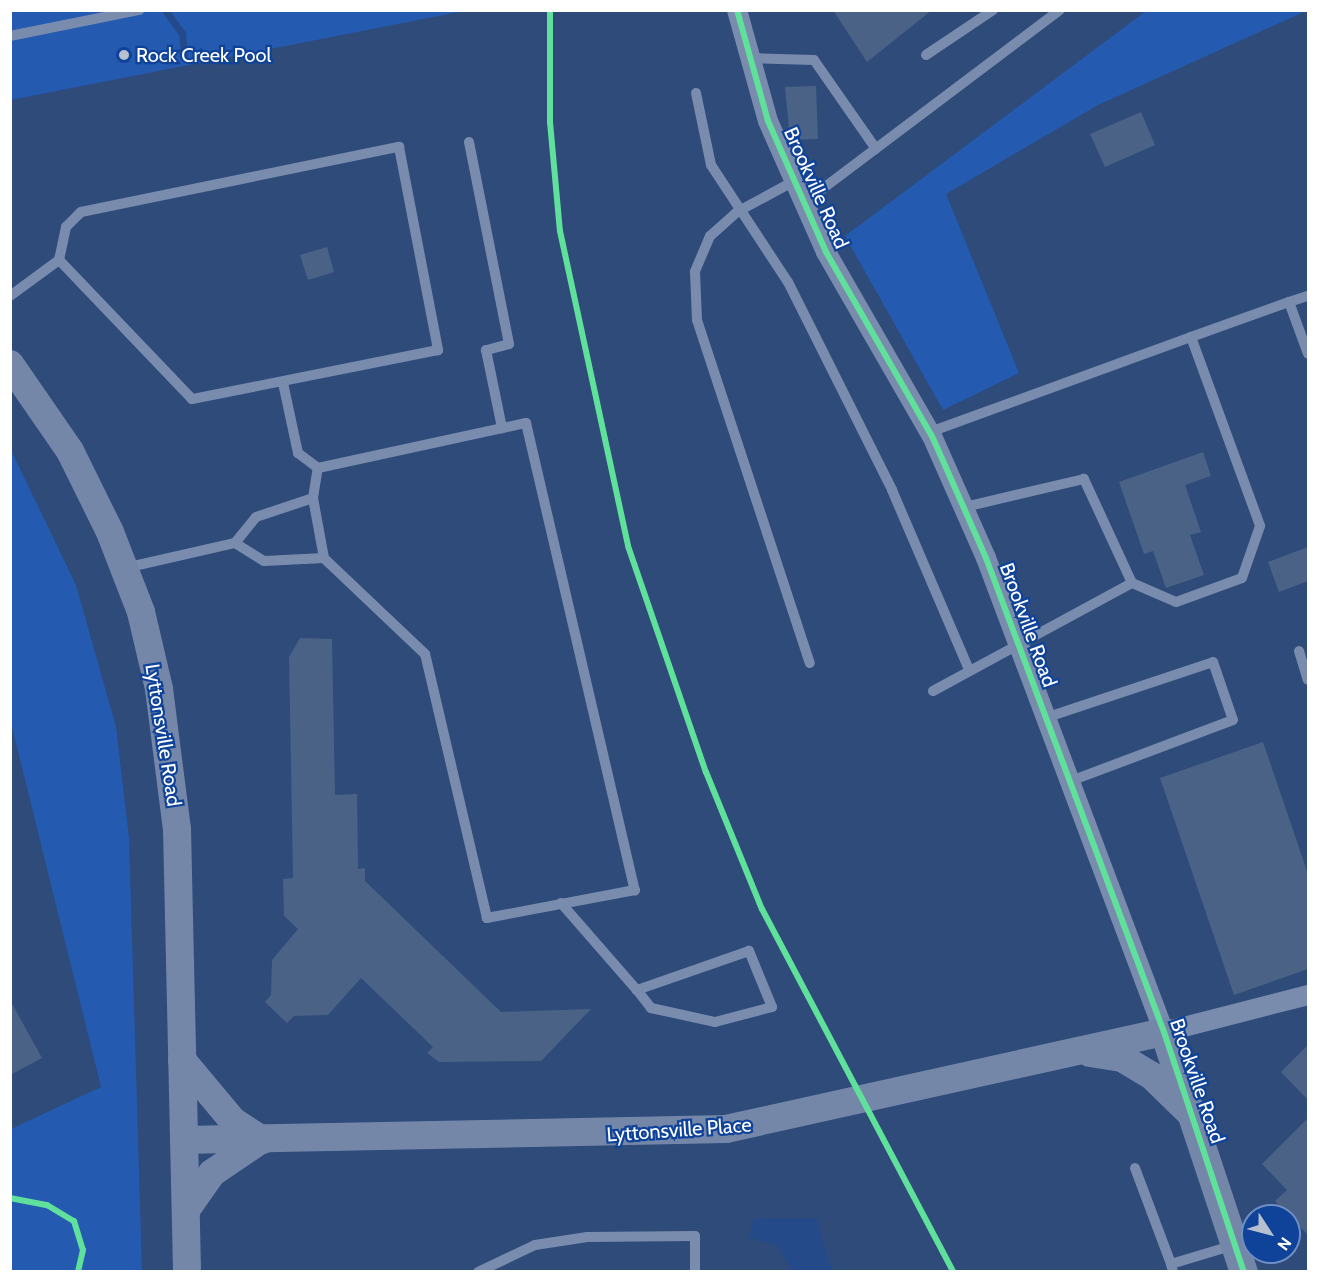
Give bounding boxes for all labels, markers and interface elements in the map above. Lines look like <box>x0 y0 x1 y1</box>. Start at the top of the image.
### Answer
place label: Rock Creek Pool <box>136 43 271 67</box>
marker: Rock Creek Pool <box>117 48 131 62</box>
street label: Brookville Road <box>779 124 853 252</box>
street label: Brookville Road <box>994 560 1062 690</box>
street label: Lyttonsville Road <box>140 662 186 808</box>
street label: Brookville Road <box>1164 1015 1230 1147</box>
street label: Lyttonsville Place <box>606 1113 752 1147</box>
north arrow <box>1241 1204 1301 1264</box>
text: N <box>1273 1234 1295 1254</box>

